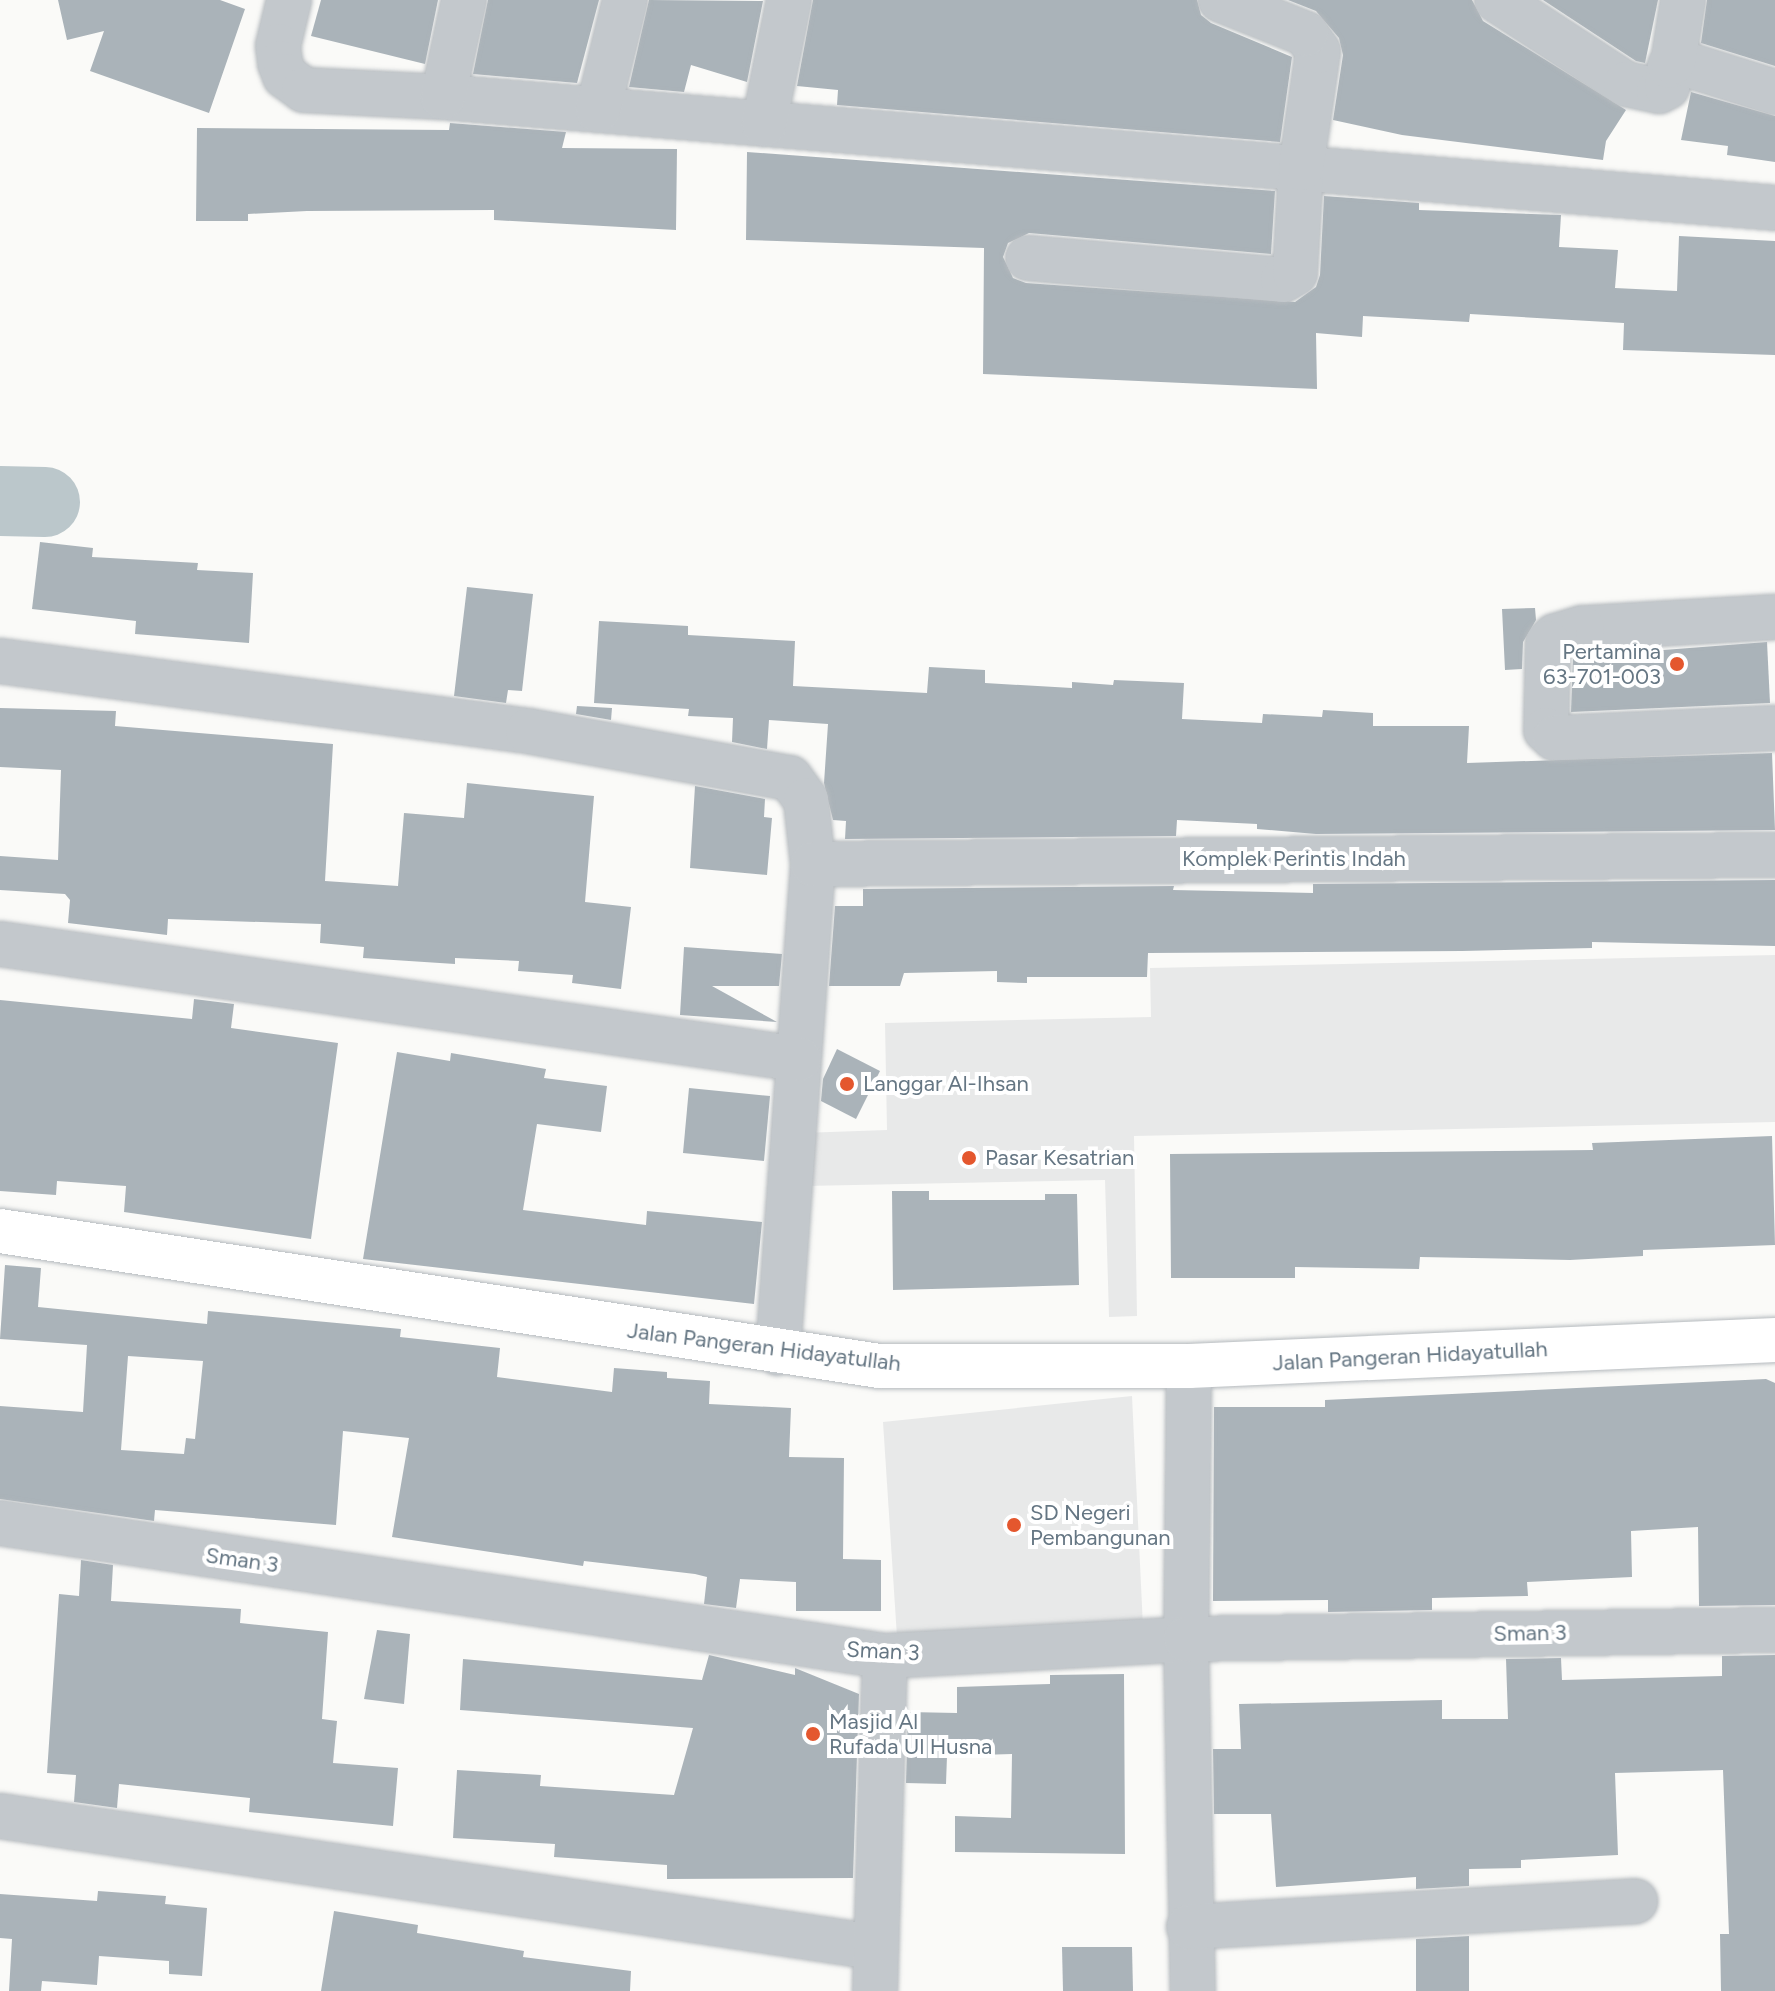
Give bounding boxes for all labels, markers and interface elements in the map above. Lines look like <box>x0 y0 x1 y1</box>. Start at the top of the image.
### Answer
place label: Pertamina 63-701-003 <box>1543 638 1661 690</box>
marker: Pertamina 63-701-003 <box>1668 655 1686 673</box>
street label: Komplek Perintis Indah <box>1182 846 1406 872</box>
place label: Langgar Al-Ihsan <box>863 1071 1029 1097</box>
marker: Langgar Al-Ihsan <box>838 1075 856 1093</box>
place label: Pasar Kesatrian <box>985 1145 1134 1171</box>
marker: Pasar Kesatrian <box>960 1149 978 1167</box>
street label: Jalan Pangeran Hidayatullah <box>626 1317 902 1377</box>
street label: Jalan Pangeran Hidayatullah <box>1272 1336 1548 1376</box>
place label: SD Negeri Pembangunan <box>1030 1499 1171 1550</box>
marker: SD Negeri Pembangunan <box>1005 1516 1023 1534</box>
street label: Sman 3 <box>204 1542 280 1578</box>
street label: Sman 3 <box>1493 1619 1567 1647</box>
street label: Sman 3 <box>846 1636 920 1666</box>
place label: Masjid Al Rufada Ul Husna <box>829 1708 992 1760</box>
marker: Masjid Al Rufada Ul Husna <box>804 1725 822 1743</box>

